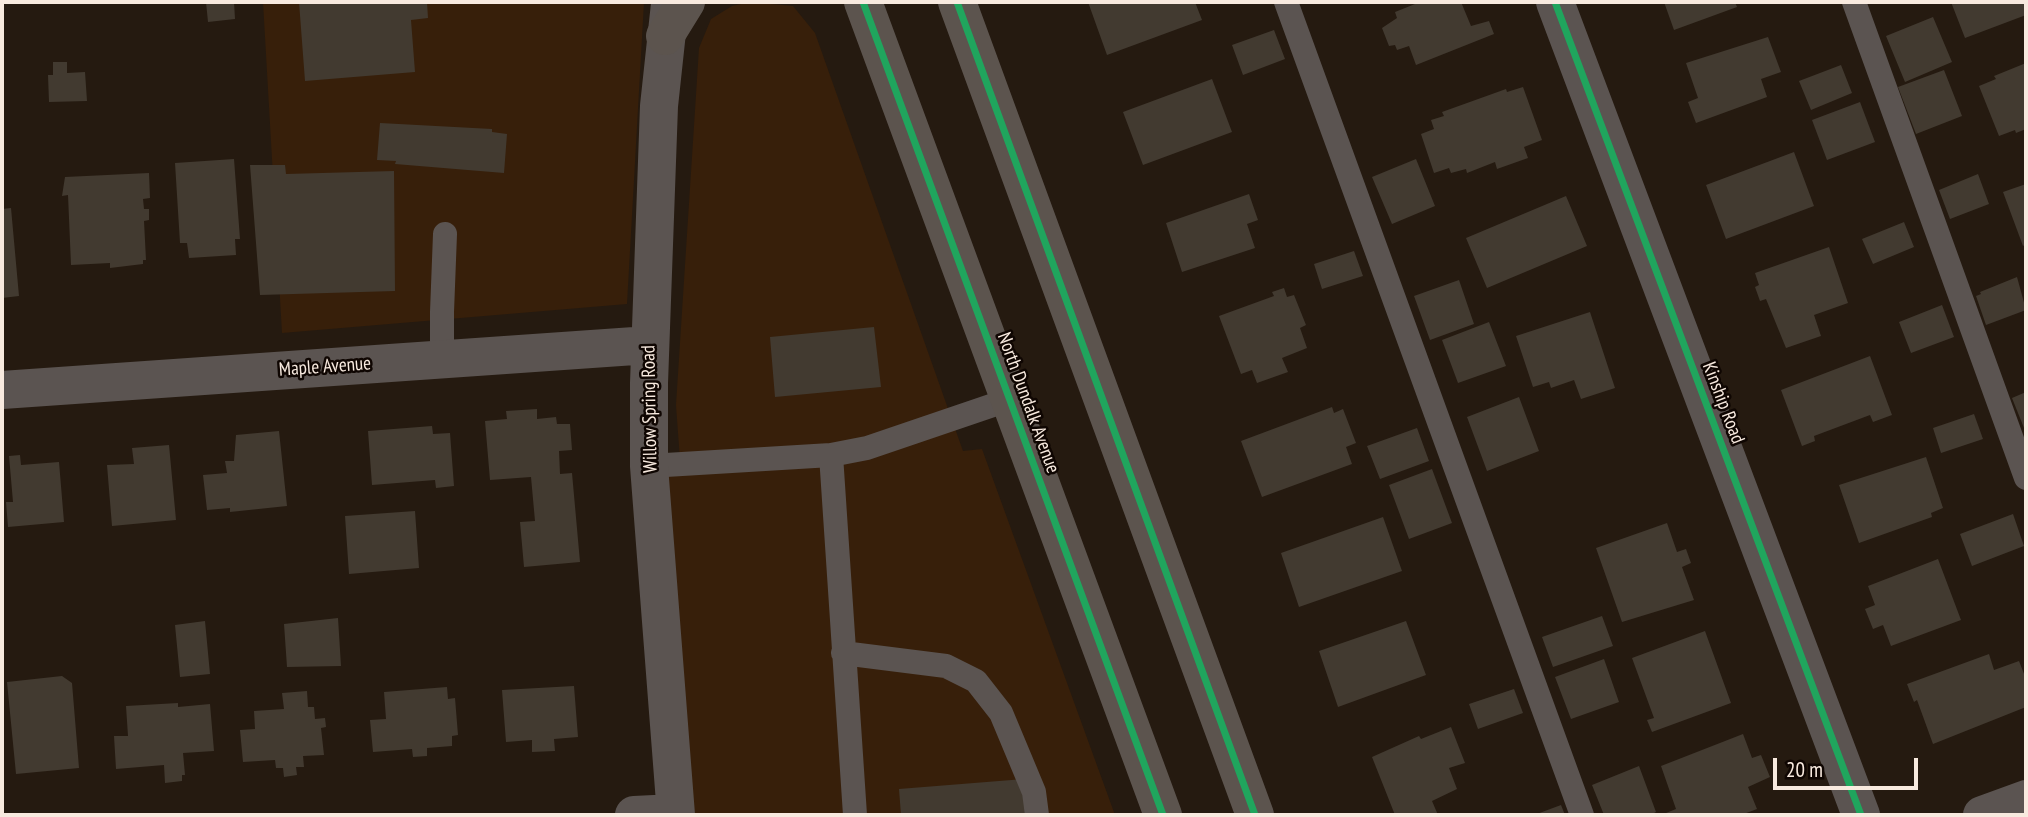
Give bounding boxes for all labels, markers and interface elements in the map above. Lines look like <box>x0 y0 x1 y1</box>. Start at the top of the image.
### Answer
street label: North Dundalk Avenue <box>992 330 1064 476</box>
street label: Willow Spring Road <box>637 345 663 473</box>
street label: Maple Avenue <box>278 352 372 382</box>
street label: Kinship Road <box>1697 359 1749 447</box>
scale bar <box>1776 744 1921 788</box>
text: 20 m <box>1786 756 1823 783</box>

